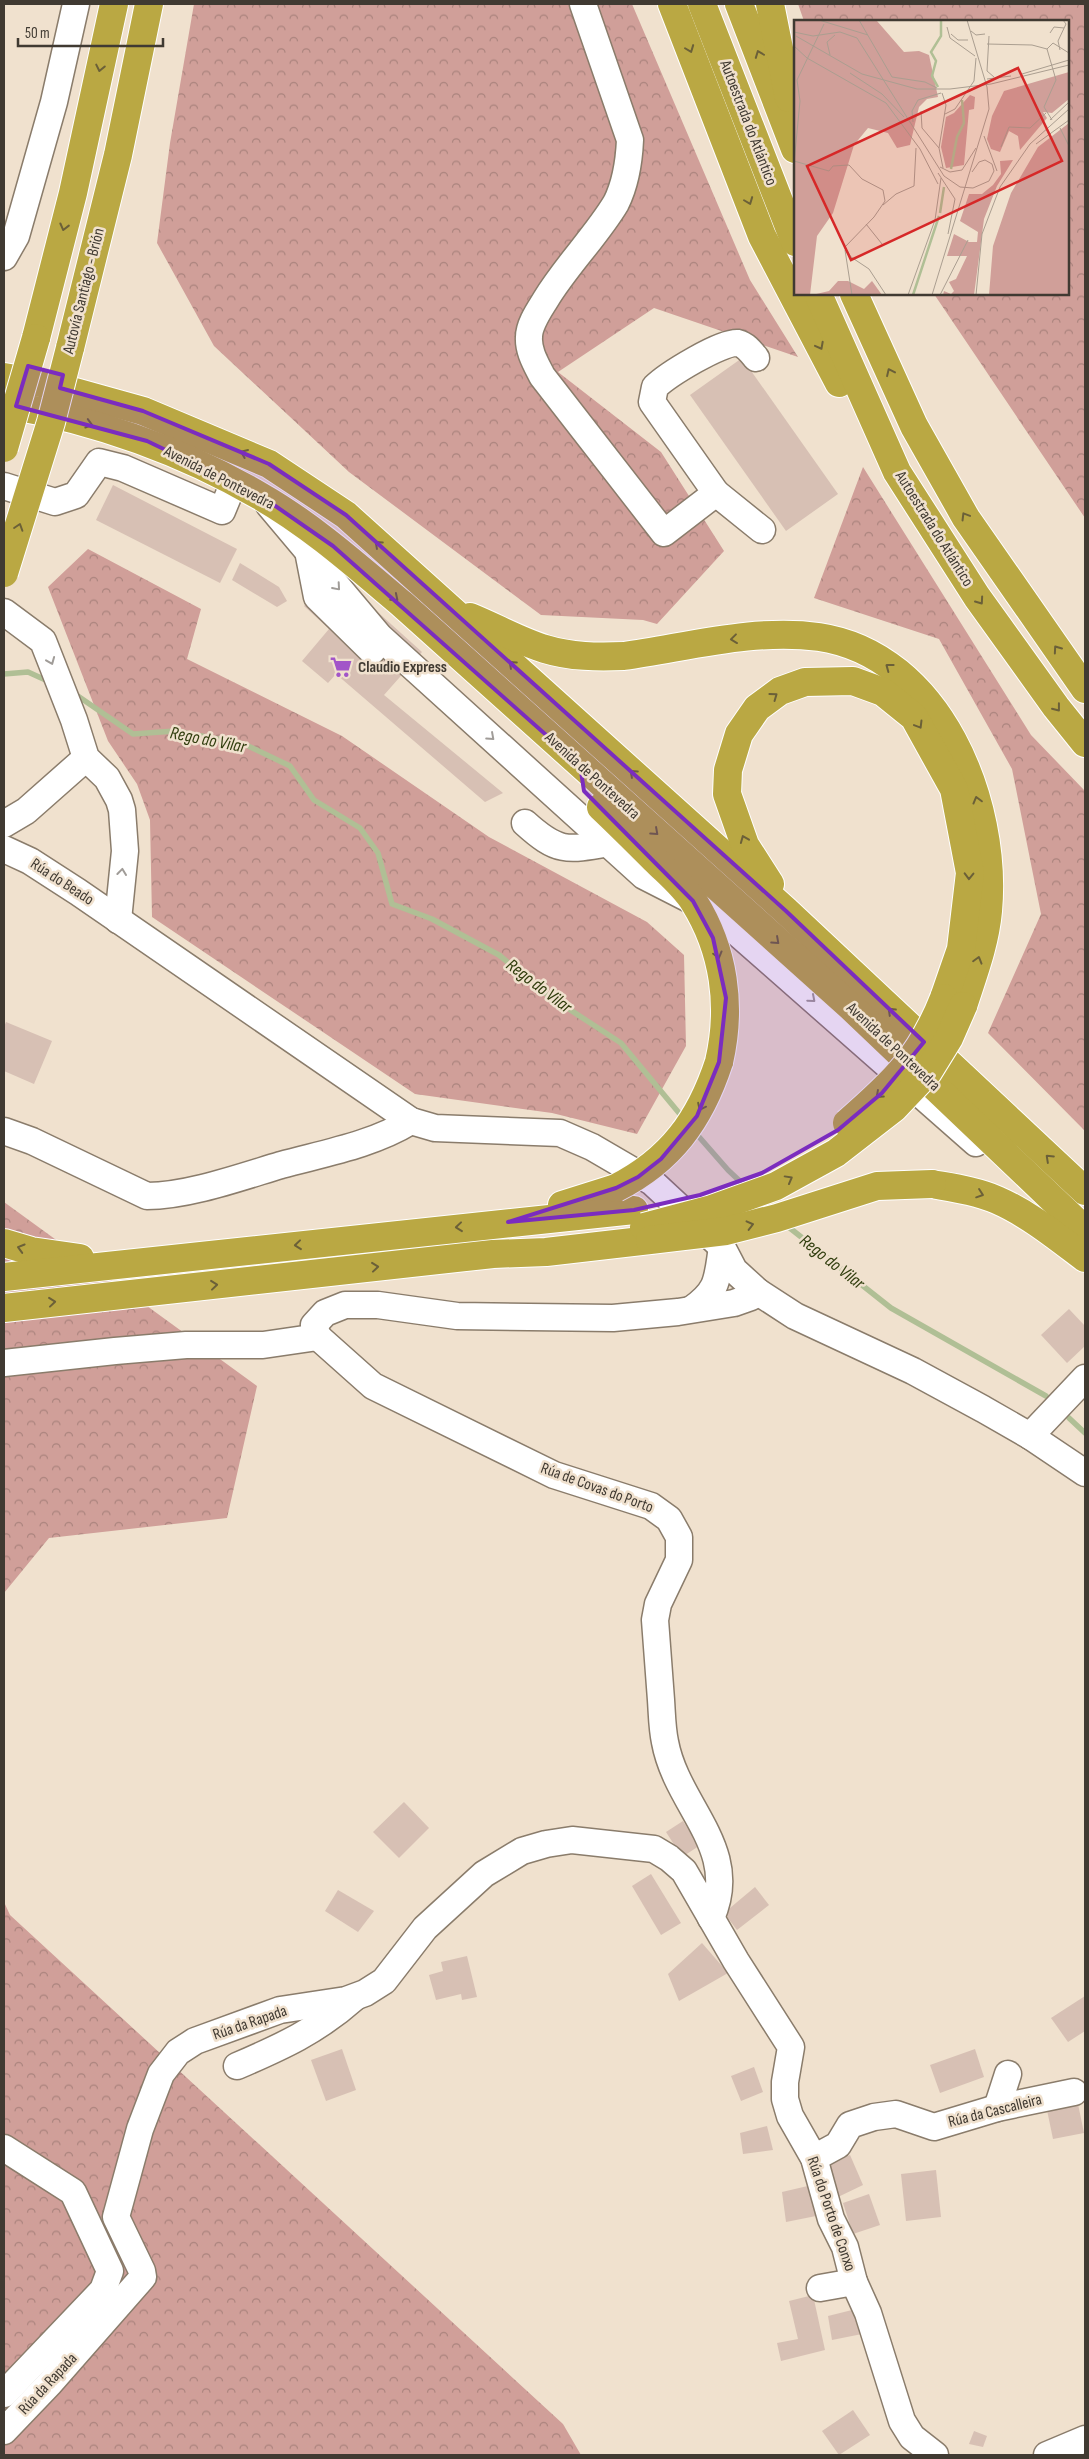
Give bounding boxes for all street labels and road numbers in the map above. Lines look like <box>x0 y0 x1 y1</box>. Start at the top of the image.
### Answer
street label: Autoestrada do Atlántico <box>715 57 781 188</box>
street label: Autovía Santiago - Brión <box>59 226 109 357</box>
street label: Avenida de Pontevedra <box>160 442 277 514</box>
street label: Autoestrada do Atlántico <box>890 467 977 590</box>
street label: Avenida de Pontevedra <box>540 728 643 824</box>
street label: Rúa do Beado <box>27 855 97 909</box>
street label: Avenida de Pontevedra <box>842 998 944 1095</box>
street label: Rúa de Covas do Porto <box>538 1459 656 1517</box>
street label: Rúa da Rapada <box>210 2001 290 2045</box>
street label: Rúa da Cascalleira <box>946 2090 1044 2132</box>
street label: Rúa do Porto de Conxo <box>803 2154 859 2274</box>
street label: Rúa da Rapada <box>15 2349 81 2419</box>

